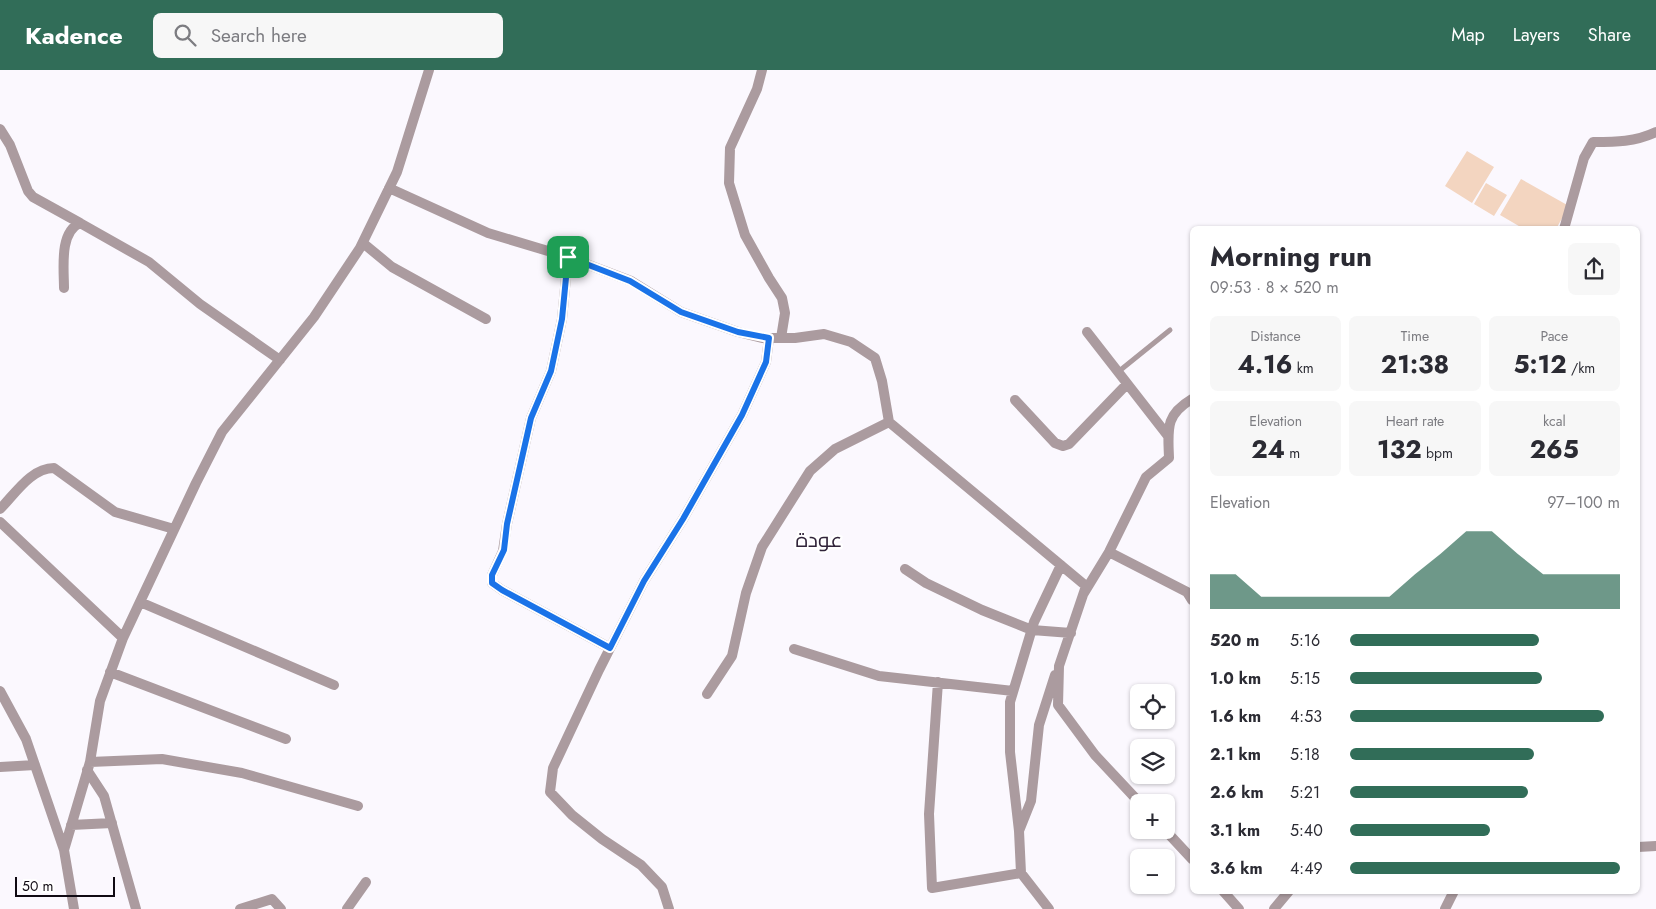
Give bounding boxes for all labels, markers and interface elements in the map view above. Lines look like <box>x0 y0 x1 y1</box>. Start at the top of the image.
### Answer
search box <box>153 13 503 58</box>
text: Kadence <box>25 18 123 53</box>
icon: search <box>171 21 199 49</box>
text: Search here <box>211 22 307 49</box>
text: Map <box>1451 22 1485 48</box>
text: Layers <box>1513 22 1560 48</box>
text: Share <box>1588 22 1631 48</box>
pin <box>547 236 589 278</box>
text: Morning run <box>1210 236 1372 277</box>
icon: arrive <box>554 243 582 271</box>
button: share <box>1568 243 1620 295</box>
text: 09:53 · 8 × 520 m <box>1210 276 1339 299</box>
text: Distance <box>1251 326 1301 346</box>
text: Time <box>1401 326 1429 346</box>
text: Pace <box>1540 326 1568 346</box>
text: 4.16 <box>1238 346 1293 382</box>
text: 21:38 <box>1381 346 1449 382</box>
text: 5:12 <box>1513 346 1567 382</box>
text: km <box>1293 358 1314 378</box>
text: /km <box>1567 358 1595 378</box>
text: Elevation <box>1249 411 1302 431</box>
text: Heart rate <box>1386 411 1444 431</box>
text: kcal <box>1543 411 1566 431</box>
text: 24 <box>1251 431 1285 467</box>
text: 132 <box>1377 431 1422 467</box>
text: 265 <box>1530 431 1579 467</box>
text: m <box>1285 443 1300 463</box>
text: bpm <box>1422 443 1453 463</box>
text: Elevation <box>1210 491 1270 514</box>
text: 97–100 m <box>1547 491 1620 514</box>
district label: عودة <box>796 525 842 555</box>
text: 520 m <box>1210 629 1259 652</box>
text: 5:16 <box>1290 629 1320 652</box>
text: 1.0 km <box>1210 667 1261 690</box>
text: 5:15 <box>1290 667 1320 690</box>
map controls <box>1130 684 1175 894</box>
button: locate <box>1130 684 1175 729</box>
text: 1.6 km <box>1210 705 1261 728</box>
text: 4:53 <box>1290 705 1322 728</box>
button: layers <box>1130 739 1175 784</box>
text: 2.1 km <box>1210 743 1261 766</box>
text: 5:18 <box>1290 743 1320 766</box>
text: 2.6 km <box>1210 781 1264 804</box>
text: 5:21 <box>1290 781 1320 804</box>
button: + <box>1130 794 1175 839</box>
text: 3.1 km <box>1210 819 1260 842</box>
text: 5:40 <box>1290 819 1323 842</box>
button: − <box>1130 849 1175 894</box>
text: 3.6 km <box>1210 857 1263 880</box>
text: 4:49 <box>1290 857 1323 880</box>
scale bar <box>15 874 115 897</box>
text: 50 m <box>22 876 53 896</box>

